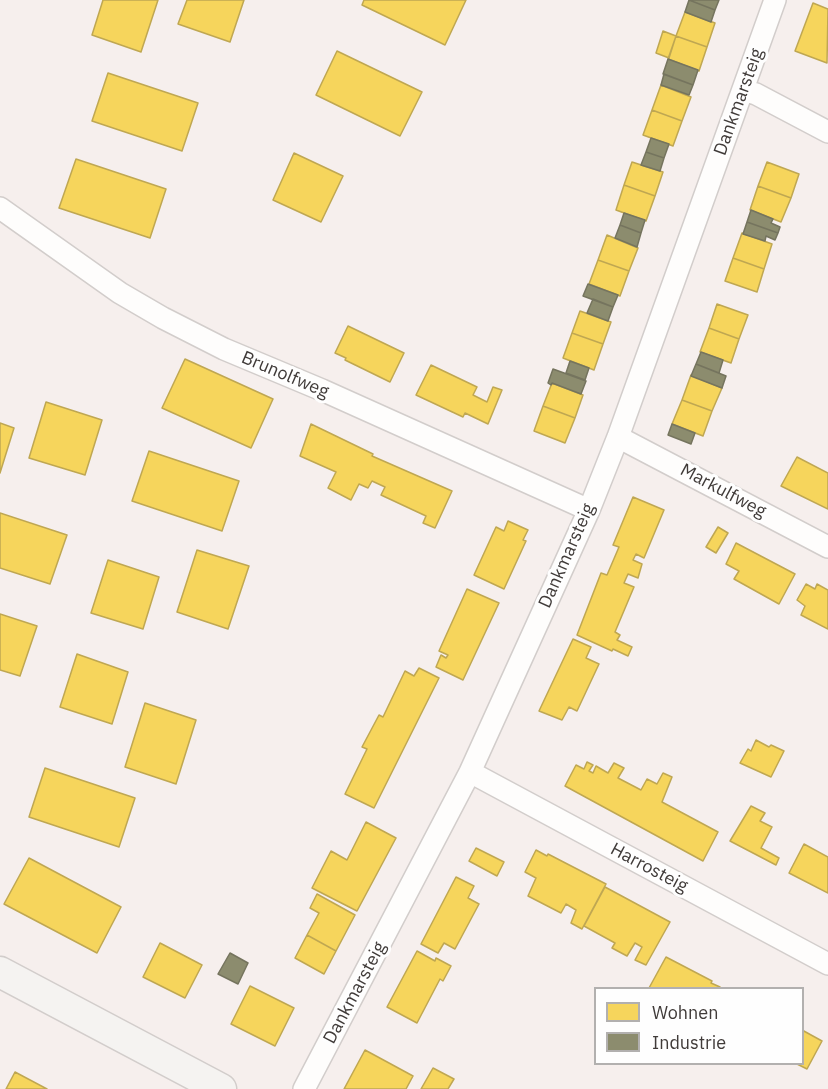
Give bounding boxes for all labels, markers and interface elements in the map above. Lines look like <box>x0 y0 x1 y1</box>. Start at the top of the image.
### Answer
street label: Dankmarsteig <box>710 46 768 158</box>
street label: Brunolfweg <box>238 347 332 403</box>
street label: Markulfweg <box>676 459 770 523</box>
street label: Dankmarsteig <box>534 500 600 612</box>
street label: Harrosteig <box>607 839 691 897</box>
street label: Dankmarsteig <box>319 938 391 1048</box>
legend <box>594 987 804 1065</box>
text: Wohnen <box>652 1001 718 1024</box>
text: Industrie <box>652 1031 726 1054</box>

